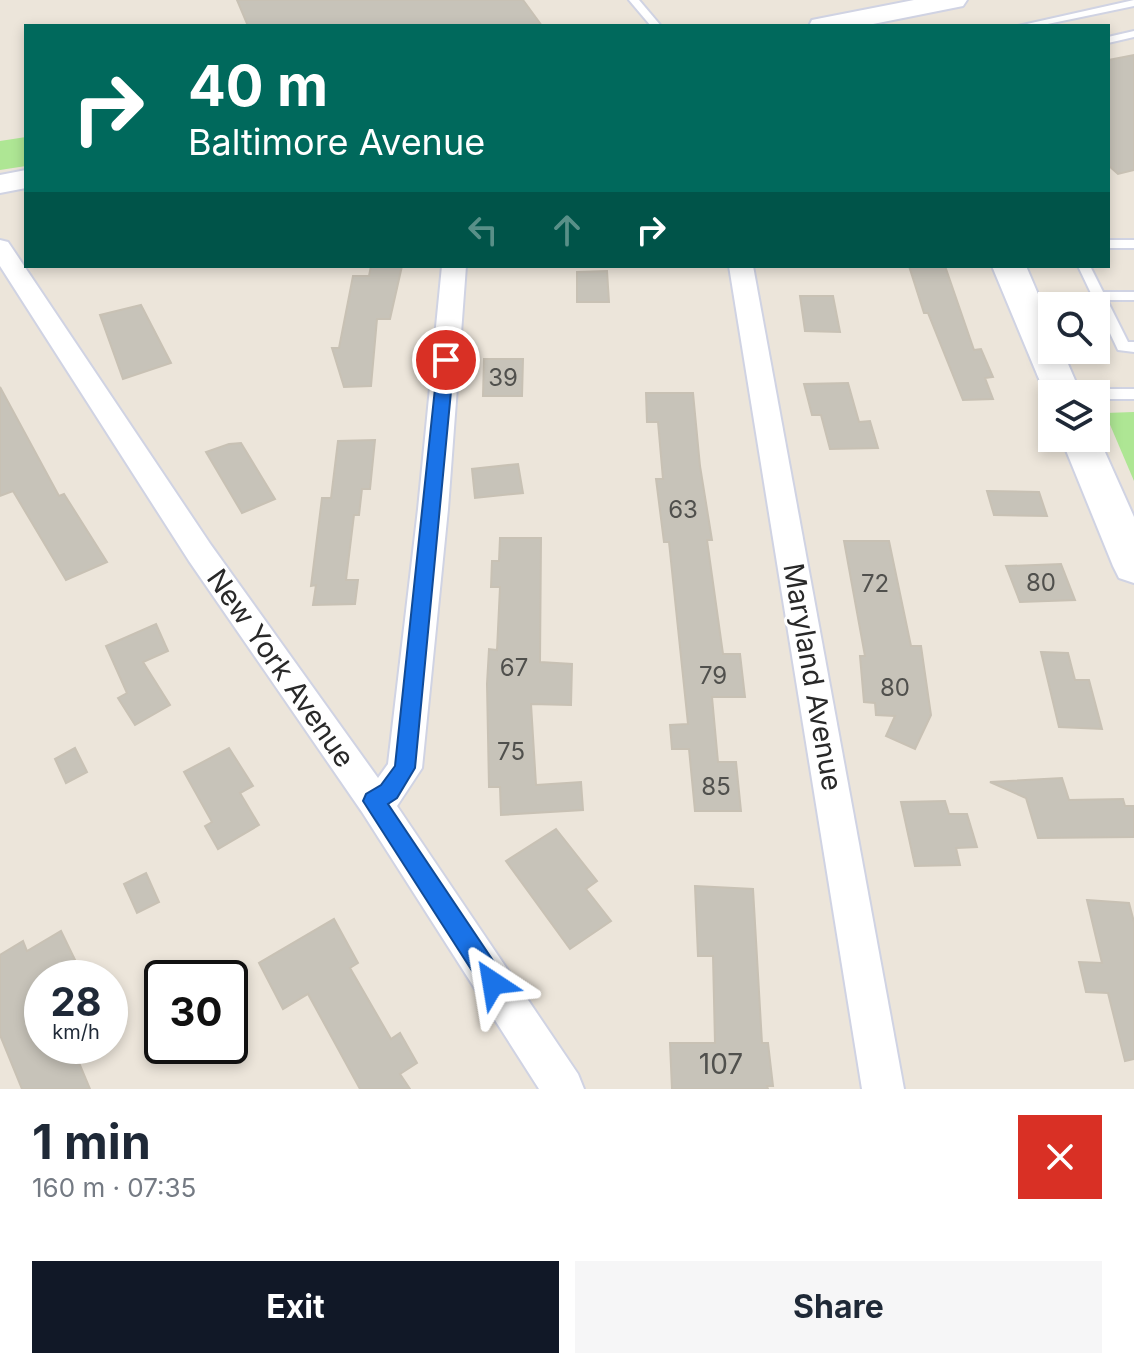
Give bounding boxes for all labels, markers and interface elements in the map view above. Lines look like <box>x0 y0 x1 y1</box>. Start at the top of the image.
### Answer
text: 40 m <box>188 52 328 120</box>
icon: right <box>56 56 160 160</box>
text: Baltimore Avenue <box>188 120 485 164</box>
icon: left <box>461 208 505 252</box>
icon: ahead <box>545 208 589 252</box>
icon: right <box>629 208 673 252</box>
map controls <box>1038 292 1110 452</box>
button: search <box>1038 292 1110 364</box>
pin <box>412 326 480 394</box>
icon: arrive <box>424 338 468 382</box>
house number: 39 <box>488 363 518 392</box>
button: layers <box>1038 380 1110 452</box>
house number: 63 <box>668 495 698 524</box>
street label: Maryland Avenue <box>776 561 850 793</box>
street label: New York Avenue <box>200 562 362 774</box>
house number: 80 <box>1026 568 1056 597</box>
house number: 72 <box>861 569 889 598</box>
house number: 67 <box>500 653 528 682</box>
house number: 79 <box>699 661 727 690</box>
house number: 80 <box>880 673 910 702</box>
house number: 75 <box>497 737 525 766</box>
house number: 85 <box>701 772 731 801</box>
position arrow <box>451 941 535 1025</box>
speed limit sign: 30 <box>144 960 248 1064</box>
text: 28 <box>50 977 102 1026</box>
text: km/h <box>52 1020 100 1044</box>
house number: 107 <box>699 1047 743 1081</box>
text: 1 min <box>32 1112 151 1171</box>
button: close <box>1018 1115 1102 1199</box>
text: 160 m · 07:35 <box>32 1172 196 1203</box>
button: Exit <box>32 1261 559 1353</box>
button: Share <box>575 1261 1102 1353</box>

